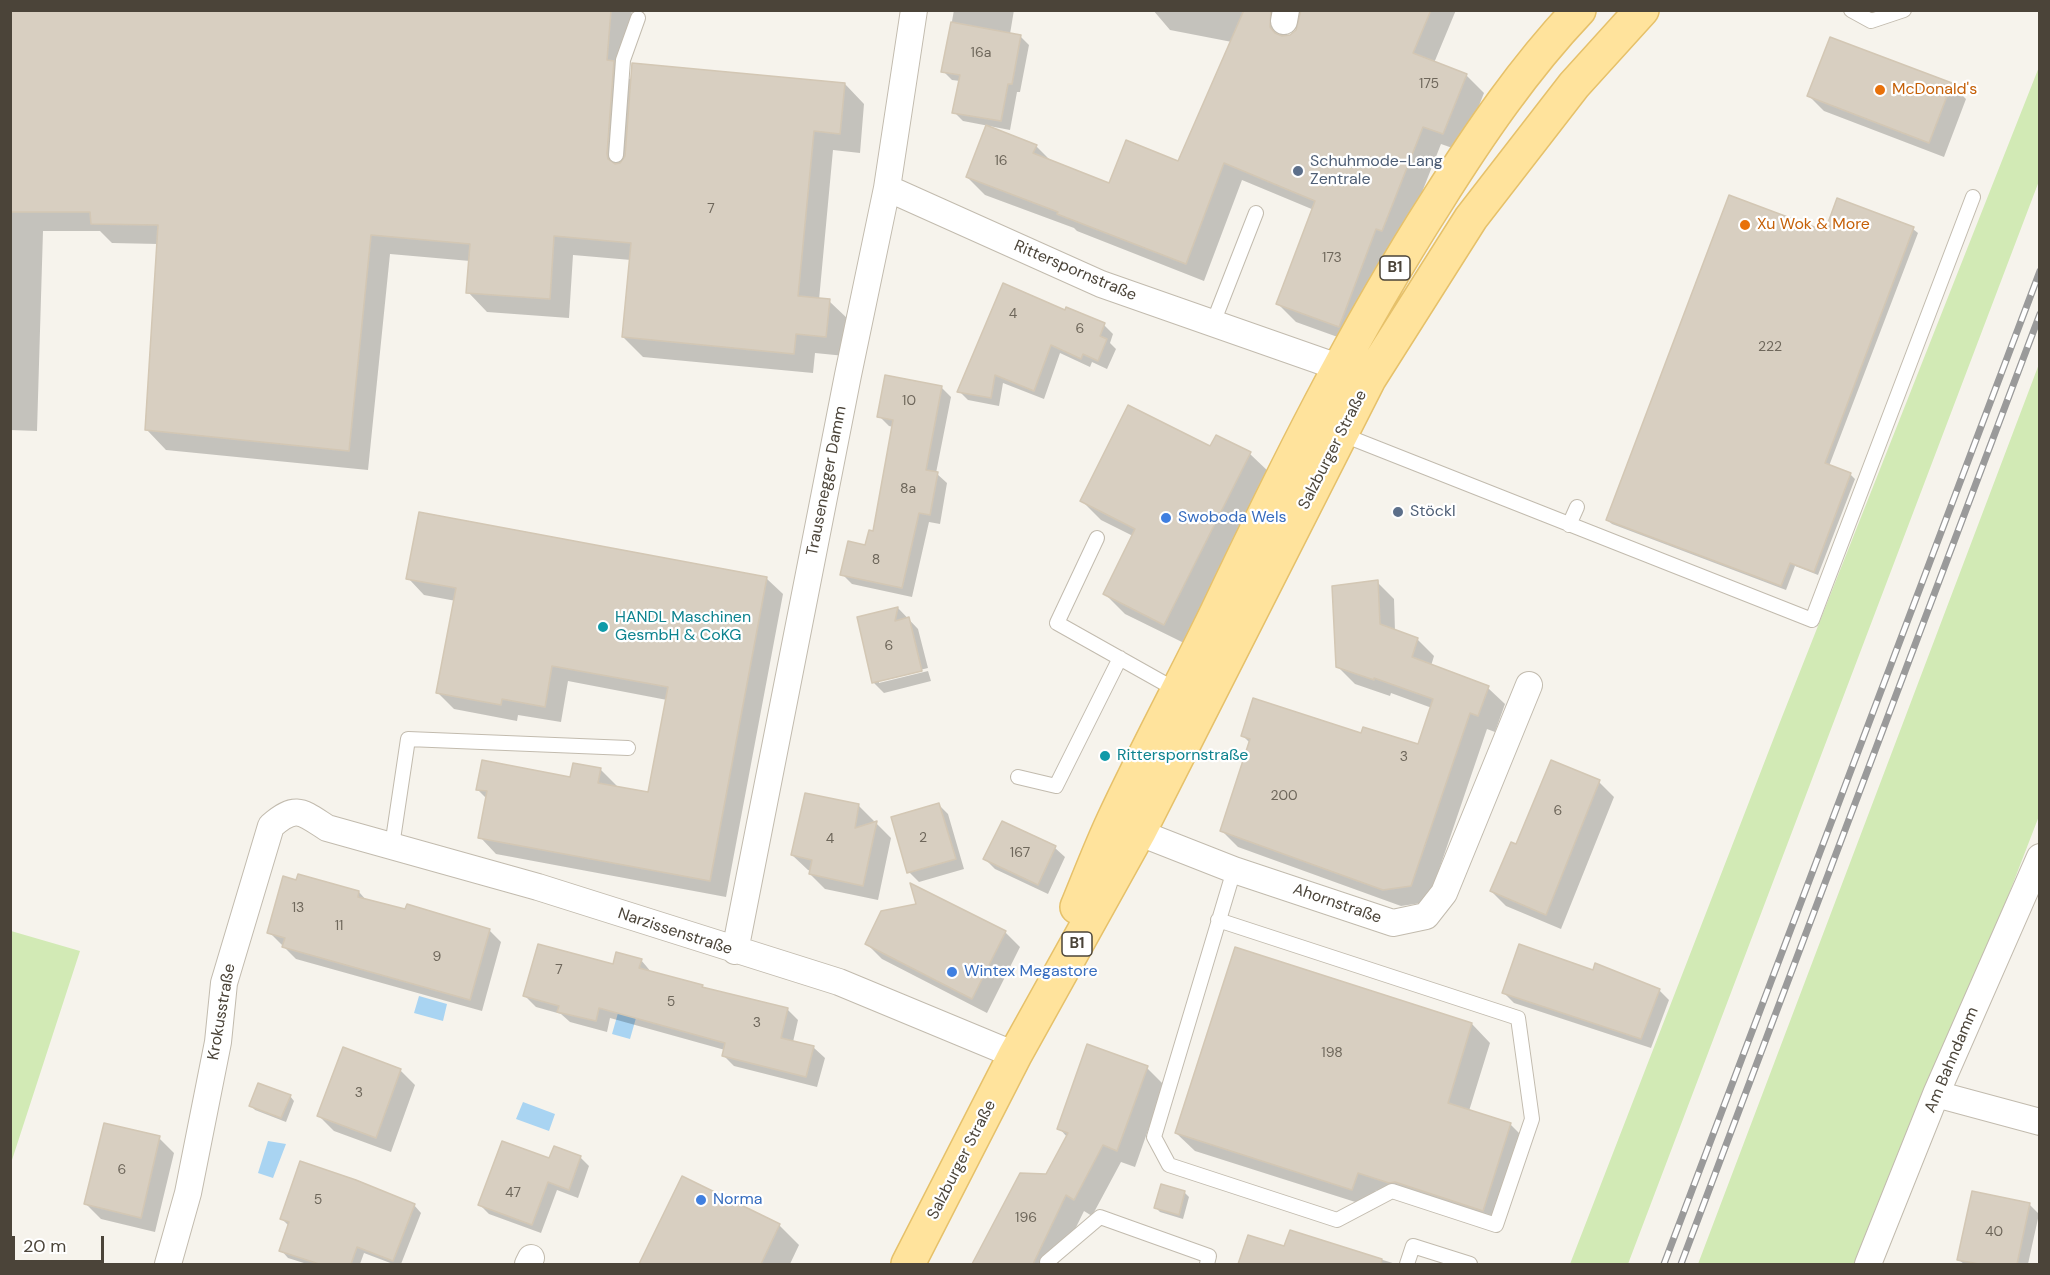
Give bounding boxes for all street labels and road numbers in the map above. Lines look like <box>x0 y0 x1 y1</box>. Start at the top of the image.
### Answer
street label: Ritterspornstraße <box>1011 237 1139 305</box>
road number: B1 <box>1380 256 1410 280</box>
street label: Salzburger Straße <box>1295 387 1371 513</box>
street label: Trausenegger Damm <box>803 404 851 558</box>
street label: Ahornstraße <box>1290 880 1384 928</box>
street label: Narzissenstraße <box>615 904 735 960</box>
road number: B1 <box>1062 932 1092 956</box>
street label: Krokusstraße <box>204 962 240 1062</box>
street label: Am Bahndamm <box>1921 1004 1983 1116</box>
street label: Salzburger Straße <box>924 1097 1000 1223</box>

